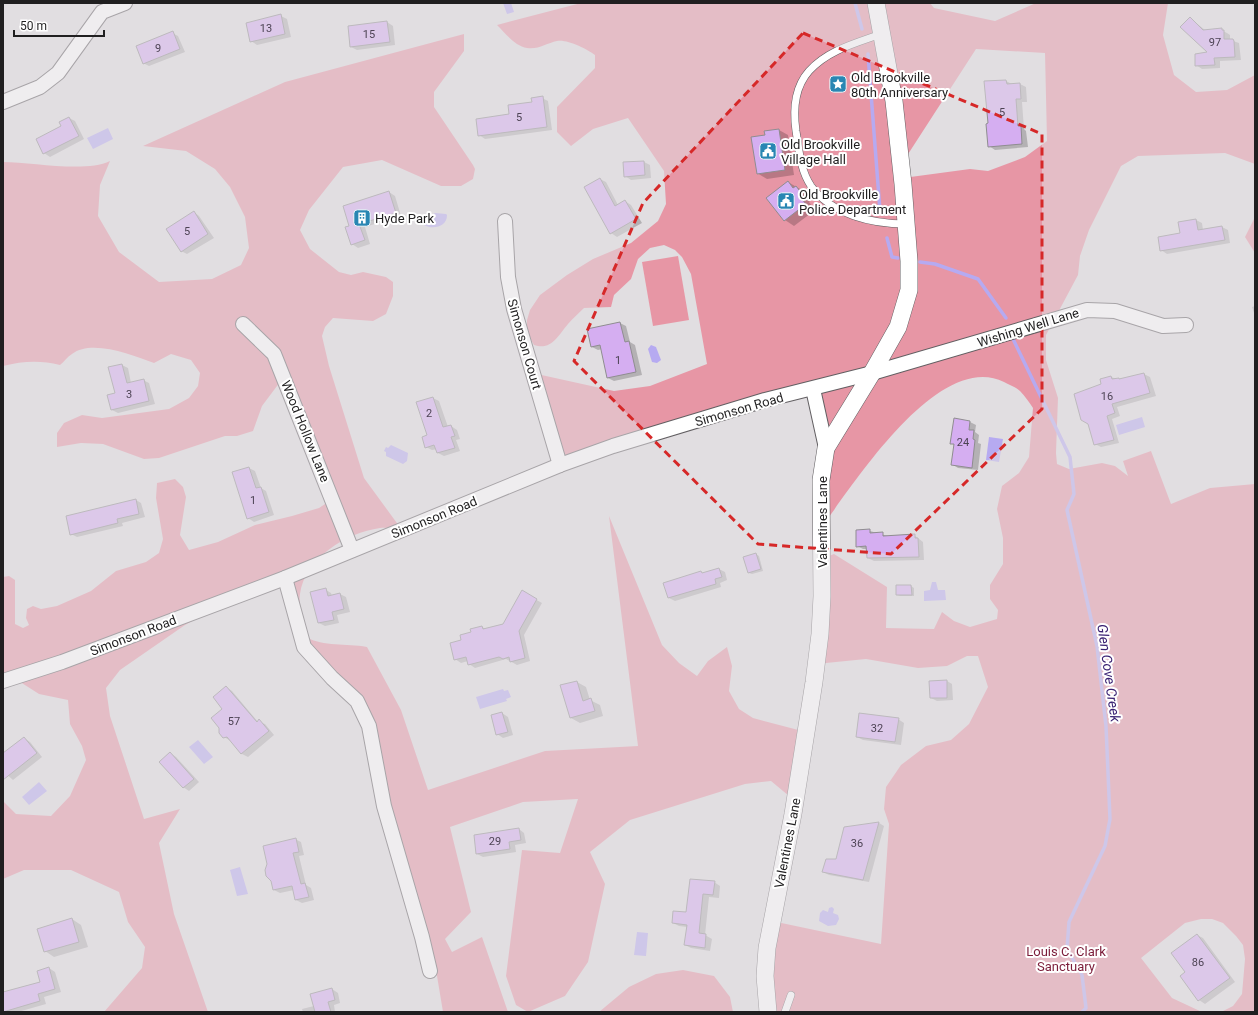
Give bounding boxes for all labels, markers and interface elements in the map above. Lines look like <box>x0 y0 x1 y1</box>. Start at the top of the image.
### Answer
scale bar <box>14 12 104 38</box>
text: 50 m <box>20 19 47 33</box>
house number: 13 <box>260 22 272 35</box>
house number: 15 <box>363 28 375 41</box>
house number: 97 <box>1209 36 1221 49</box>
house number: 9 <box>155 42 161 55</box>
place label: Old Brookville 80th Anniversary <box>851 70 948 100</box>
place icon: Old Brookville 80th Anniversary <box>828 74 848 94</box>
house number: 5 <box>999 106 1005 119</box>
house number: 5 <box>516 111 522 124</box>
place label: Old Brookville Village Hall <box>781 137 860 167</box>
public building icon: Old Brookville Village Hall <box>758 141 778 161</box>
place label: Old Brookville Police Department <box>799 187 906 217</box>
public building icon: Old Brookville Police Department <box>776 191 796 211</box>
building icon: Hyde Park <box>352 208 372 228</box>
place label: Hyde Park <box>375 211 434 226</box>
house number: 5 <box>184 225 190 238</box>
street label: Simonson Court <box>504 297 545 391</box>
street label: Wishing Well Lane <box>976 305 1081 350</box>
house number: 1 <box>615 354 621 367</box>
street label: Wood Hollow Lane <box>278 378 333 484</box>
house number: 3 <box>126 388 132 401</box>
street label: Simonson Road <box>693 390 785 429</box>
house number: 16 <box>1101 390 1113 403</box>
house number: 2 <box>426 407 432 420</box>
house number: 24 <box>957 436 969 449</box>
street label: Valentines Lane <box>815 476 830 568</box>
street label: Simonson Road <box>389 493 479 542</box>
house number: 1 <box>250 494 256 507</box>
street label: Simonson Road <box>88 612 178 659</box>
water label: Glen Cove Creek <box>1094 623 1124 724</box>
house number: 57 <box>228 715 240 728</box>
house number: 32 <box>871 722 883 735</box>
street label: Valentines Lane <box>771 796 804 890</box>
house number: 29 <box>489 835 501 848</box>
house number: 36 <box>851 837 863 850</box>
park label: Louis C. Clark Sanctuary <box>1026 944 1106 974</box>
house number: 86 <box>1192 956 1204 969</box>

